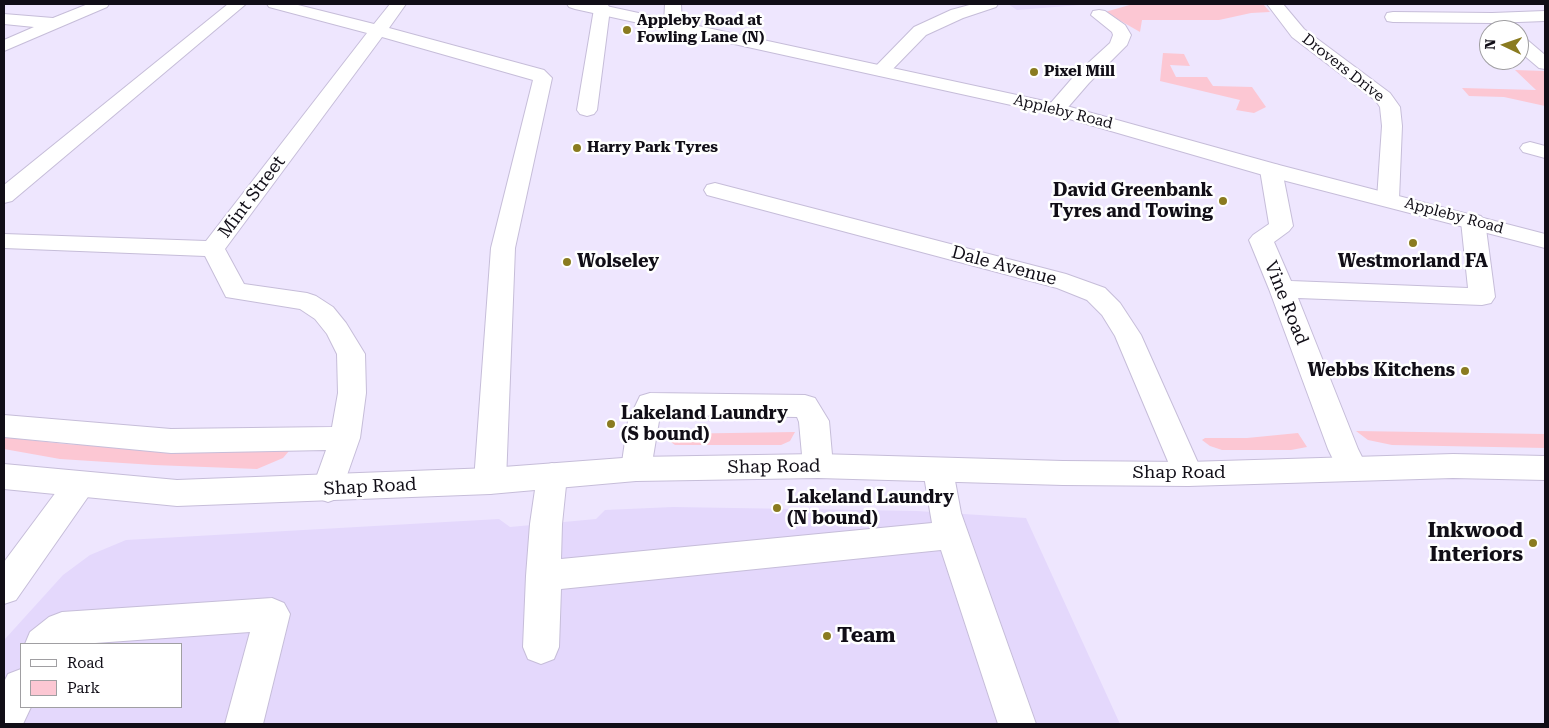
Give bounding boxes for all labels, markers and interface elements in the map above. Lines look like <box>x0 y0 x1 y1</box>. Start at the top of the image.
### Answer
place label: Appleby Road at Fowling Lane (N) <box>637 12 764 47</box>
north arrow <box>1479 20 1529 70</box>
marker: Appleby Road at Fowling Lane (N) <box>621 24 633 36</box>
street label: Drovers Drive <box>1298 30 1388 106</box>
text: N <box>1482 38 1498 50</box>
place label: Pixel Mill <box>1044 63 1115 81</box>
marker: Pixel Mill <box>1028 66 1040 78</box>
street label: Appleby Road <box>1012 91 1114 133</box>
place label: Harry Park Tyres <box>587 139 718 157</box>
marker: Harry Park Tyres <box>571 142 583 154</box>
street label: Mint Street <box>214 152 290 242</box>
place label: David Greenbank Tyres and Towing <box>1050 180 1213 222</box>
street label: Appleby Road <box>1403 194 1505 238</box>
marker: David Greenbank Tyres and Towing <box>1217 195 1229 207</box>
marker: Westmorland FA <box>1407 237 1419 249</box>
street label: Dale Avenue <box>949 242 1059 290</box>
place label: Wolseley <box>577 251 659 273</box>
place label: Westmorland FA <box>1338 251 1488 273</box>
marker: Wolseley <box>561 256 573 268</box>
street label: Vine Road <box>1259 258 1313 348</box>
place label: Webbs Kitchens <box>1307 360 1455 382</box>
marker: Webbs Kitchens <box>1459 365 1471 377</box>
place label: Lakeland Laundry (S bound) <box>621 403 788 446</box>
marker: Lakeland Laundry (S bound) <box>605 418 617 430</box>
street label: Shap Road <box>727 455 821 479</box>
street label: Shap Road <box>1132 462 1226 484</box>
street label: Shap Road <box>323 474 417 500</box>
place label: Lakeland Laundry (N bound) <box>787 487 954 530</box>
marker: Lakeland Laundry (N bound) <box>771 502 783 514</box>
place label: Inkwood Interiors <box>1428 518 1523 568</box>
marker: Inkwood Interiors <box>1527 537 1539 549</box>
place label: Team <box>837 623 895 649</box>
marker: Team <box>821 630 833 642</box>
legend <box>20 643 182 708</box>
text: Road <box>67 654 104 672</box>
text: Park <box>67 679 100 697</box>

